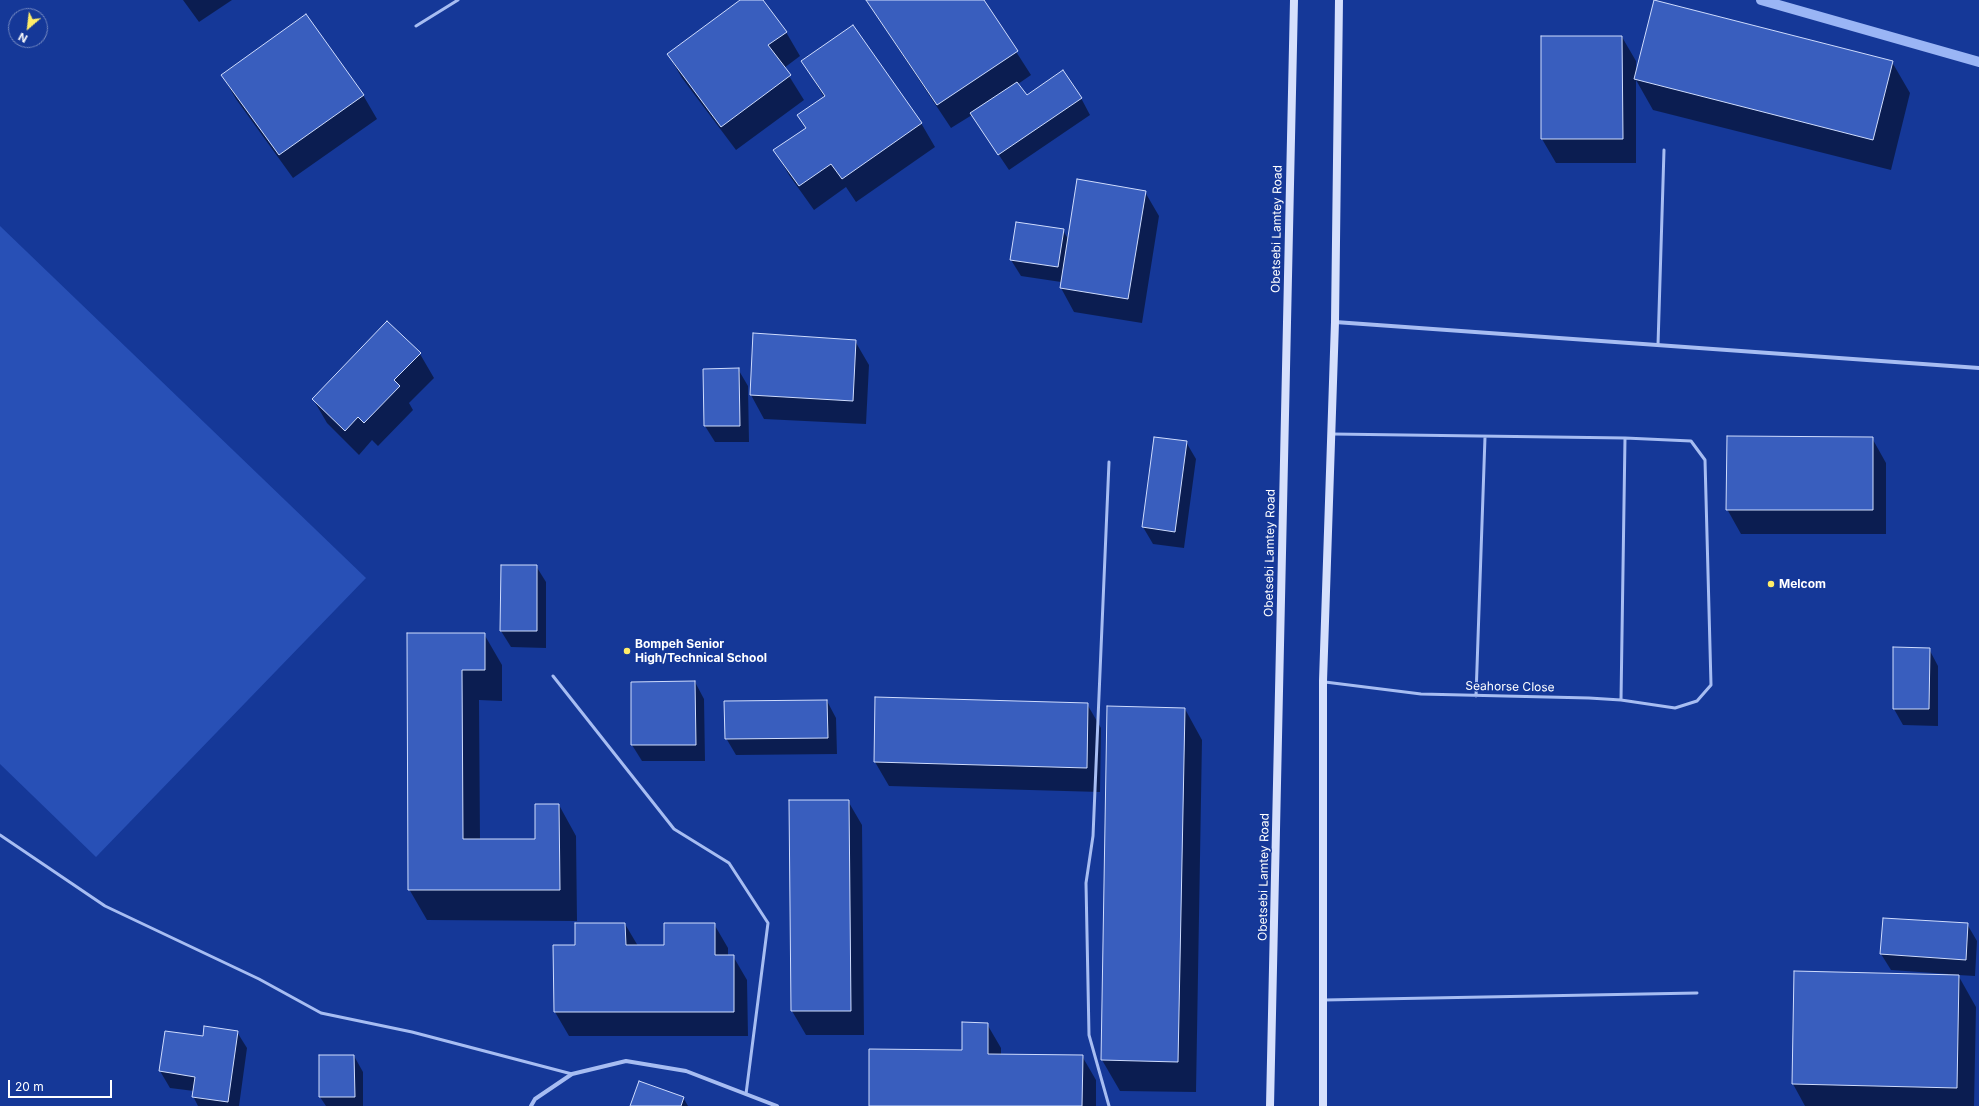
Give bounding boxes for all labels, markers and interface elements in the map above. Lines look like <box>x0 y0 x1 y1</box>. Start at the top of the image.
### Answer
north arrow <box>8 8 48 48</box>
text: N <box>16 30 30 46</box>
street label: Obetsebi Lamtey Road <box>1269 165 1285 293</box>
street label: Obetsebi Lamtey Road <box>1262 489 1278 617</box>
place label: Melcom <box>1779 577 1826 591</box>
marker: Melcom <box>1766 579 1776 589</box>
place label: Bompeh Senior High/Technical School <box>635 637 767 665</box>
marker: Bompeh Senior High/Technical School <box>622 646 632 656</box>
street label: Seahorse Close <box>1465 679 1555 695</box>
street label: Obetsebi Lamtey Road <box>1256 813 1272 941</box>
scale bar <box>10 1072 114 1098</box>
text: 20 m <box>15 1079 44 1094</box>

